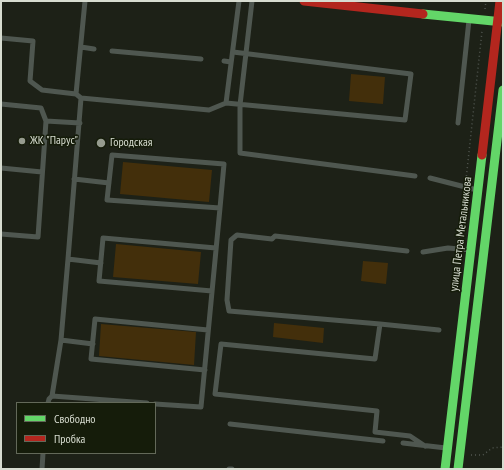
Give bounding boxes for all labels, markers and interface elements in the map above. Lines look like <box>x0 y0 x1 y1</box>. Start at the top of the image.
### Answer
place label: ЖК "Парус" <box>30 134 78 148</box>
marker: ЖК "Парус" <box>17 136 27 146</box>
place label: Городская <box>110 136 152 150</box>
marker: Городская <box>95 137 107 149</box>
street label: улица Петра Метальникова <box>447 176 475 292</box>
legend <box>16 402 156 454</box>
text: Свободно <box>54 411 96 426</box>
text: Пробка <box>54 431 85 446</box>

